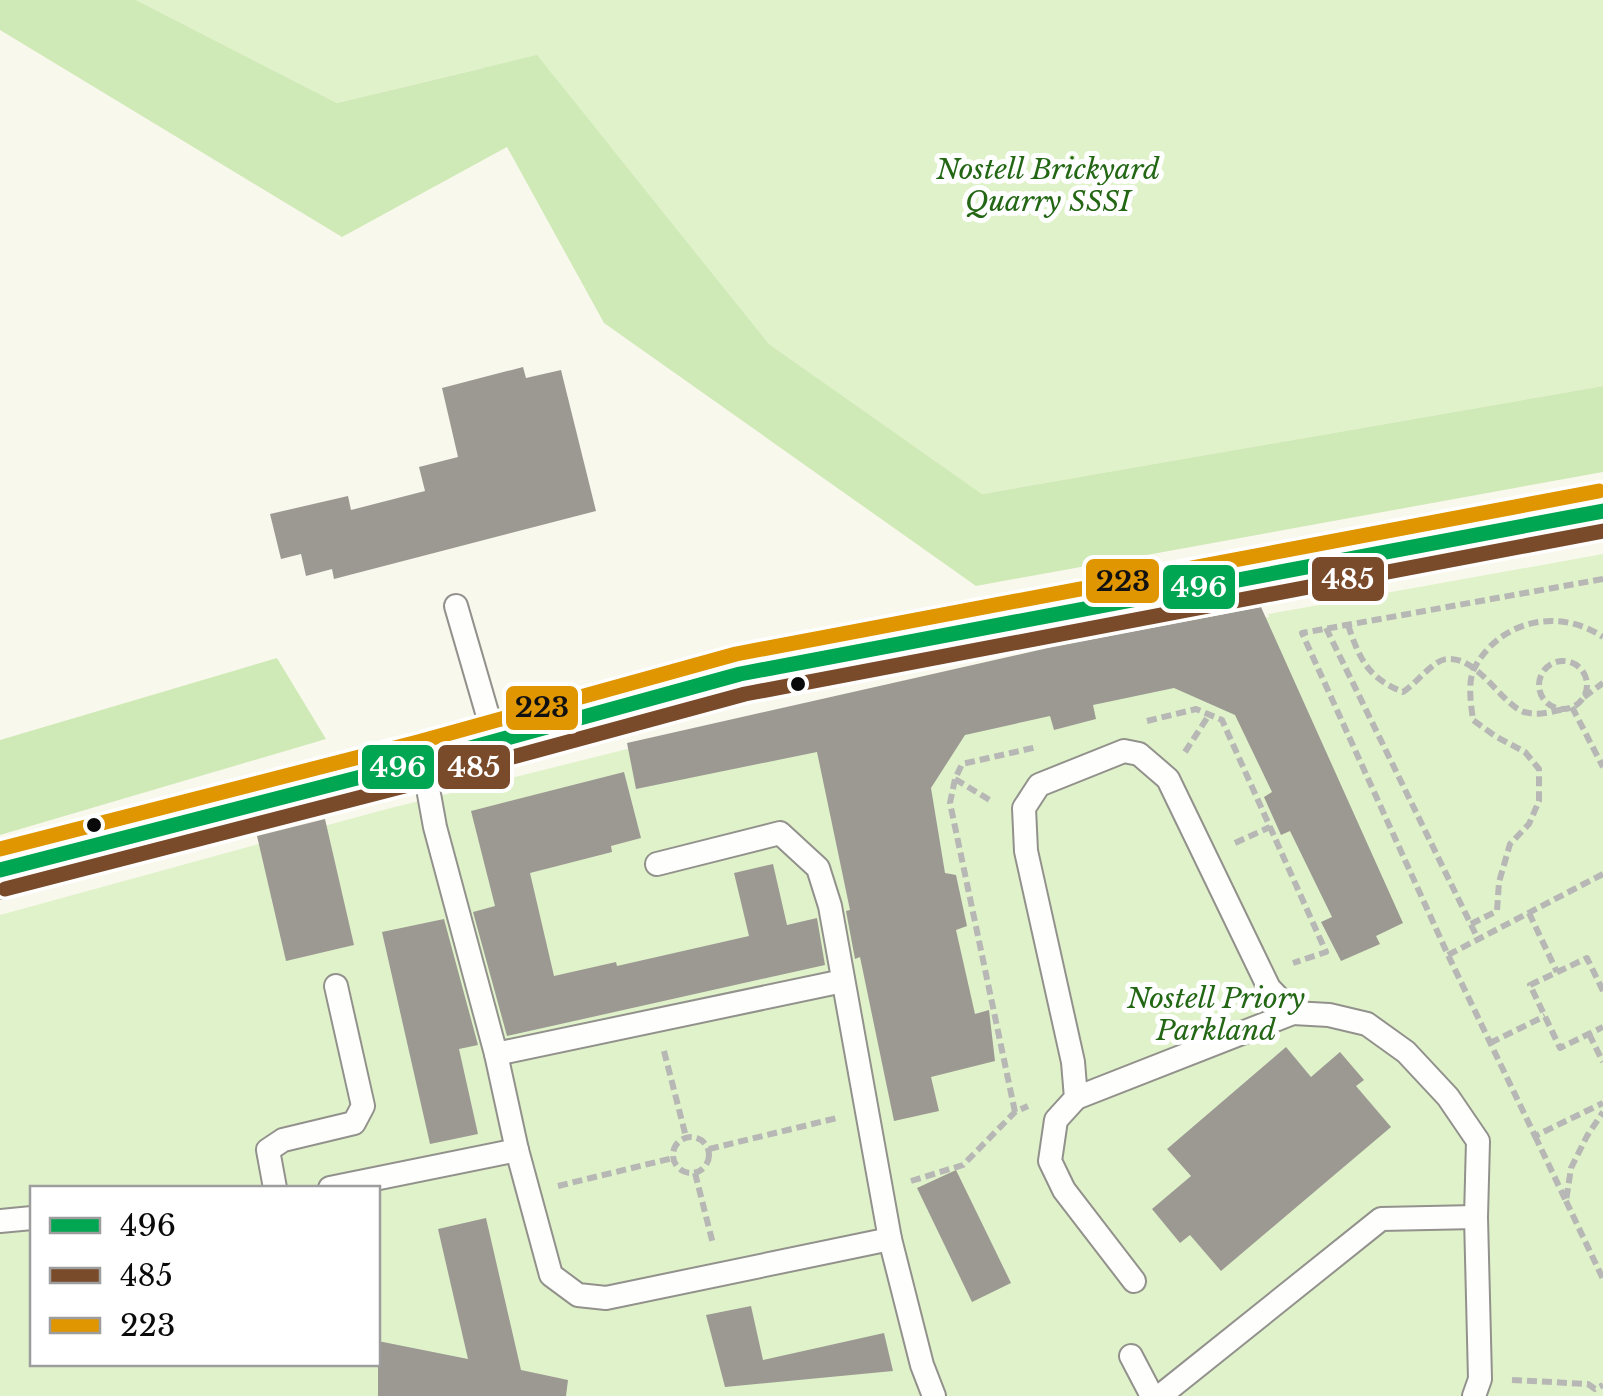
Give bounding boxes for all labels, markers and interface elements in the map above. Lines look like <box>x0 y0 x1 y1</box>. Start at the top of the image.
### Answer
park label: Nostell Brickyard Quarry SSSI <box>935 152 1160 219</box>
line badge: 485 <box>1310 555 1386 603</box>
line badge: 223 <box>1084 557 1161 605</box>
text: 485 <box>1321 562 1375 597</box>
line badge: 496 <box>1161 563 1237 611</box>
text: 223 <box>1096 564 1150 599</box>
text: 496 <box>1171 570 1227 605</box>
unlabelled marker <box>788 674 808 694</box>
line badge: 223 <box>504 684 580 732</box>
text: 223 <box>515 690 569 725</box>
line badge: 496 <box>360 743 436 791</box>
line badge: 485 <box>436 743 512 791</box>
text: 496 <box>370 750 426 785</box>
text: 485 <box>447 750 501 785</box>
unlabelled marker <box>84 815 104 835</box>
park label: Nostell Priory Parkland <box>1126 981 1306 1048</box>
legend <box>30 1186 380 1366</box>
text: 496 <box>120 1207 176 1244</box>
text: 485 <box>120 1257 173 1294</box>
text: 223 <box>120 1307 175 1344</box>

